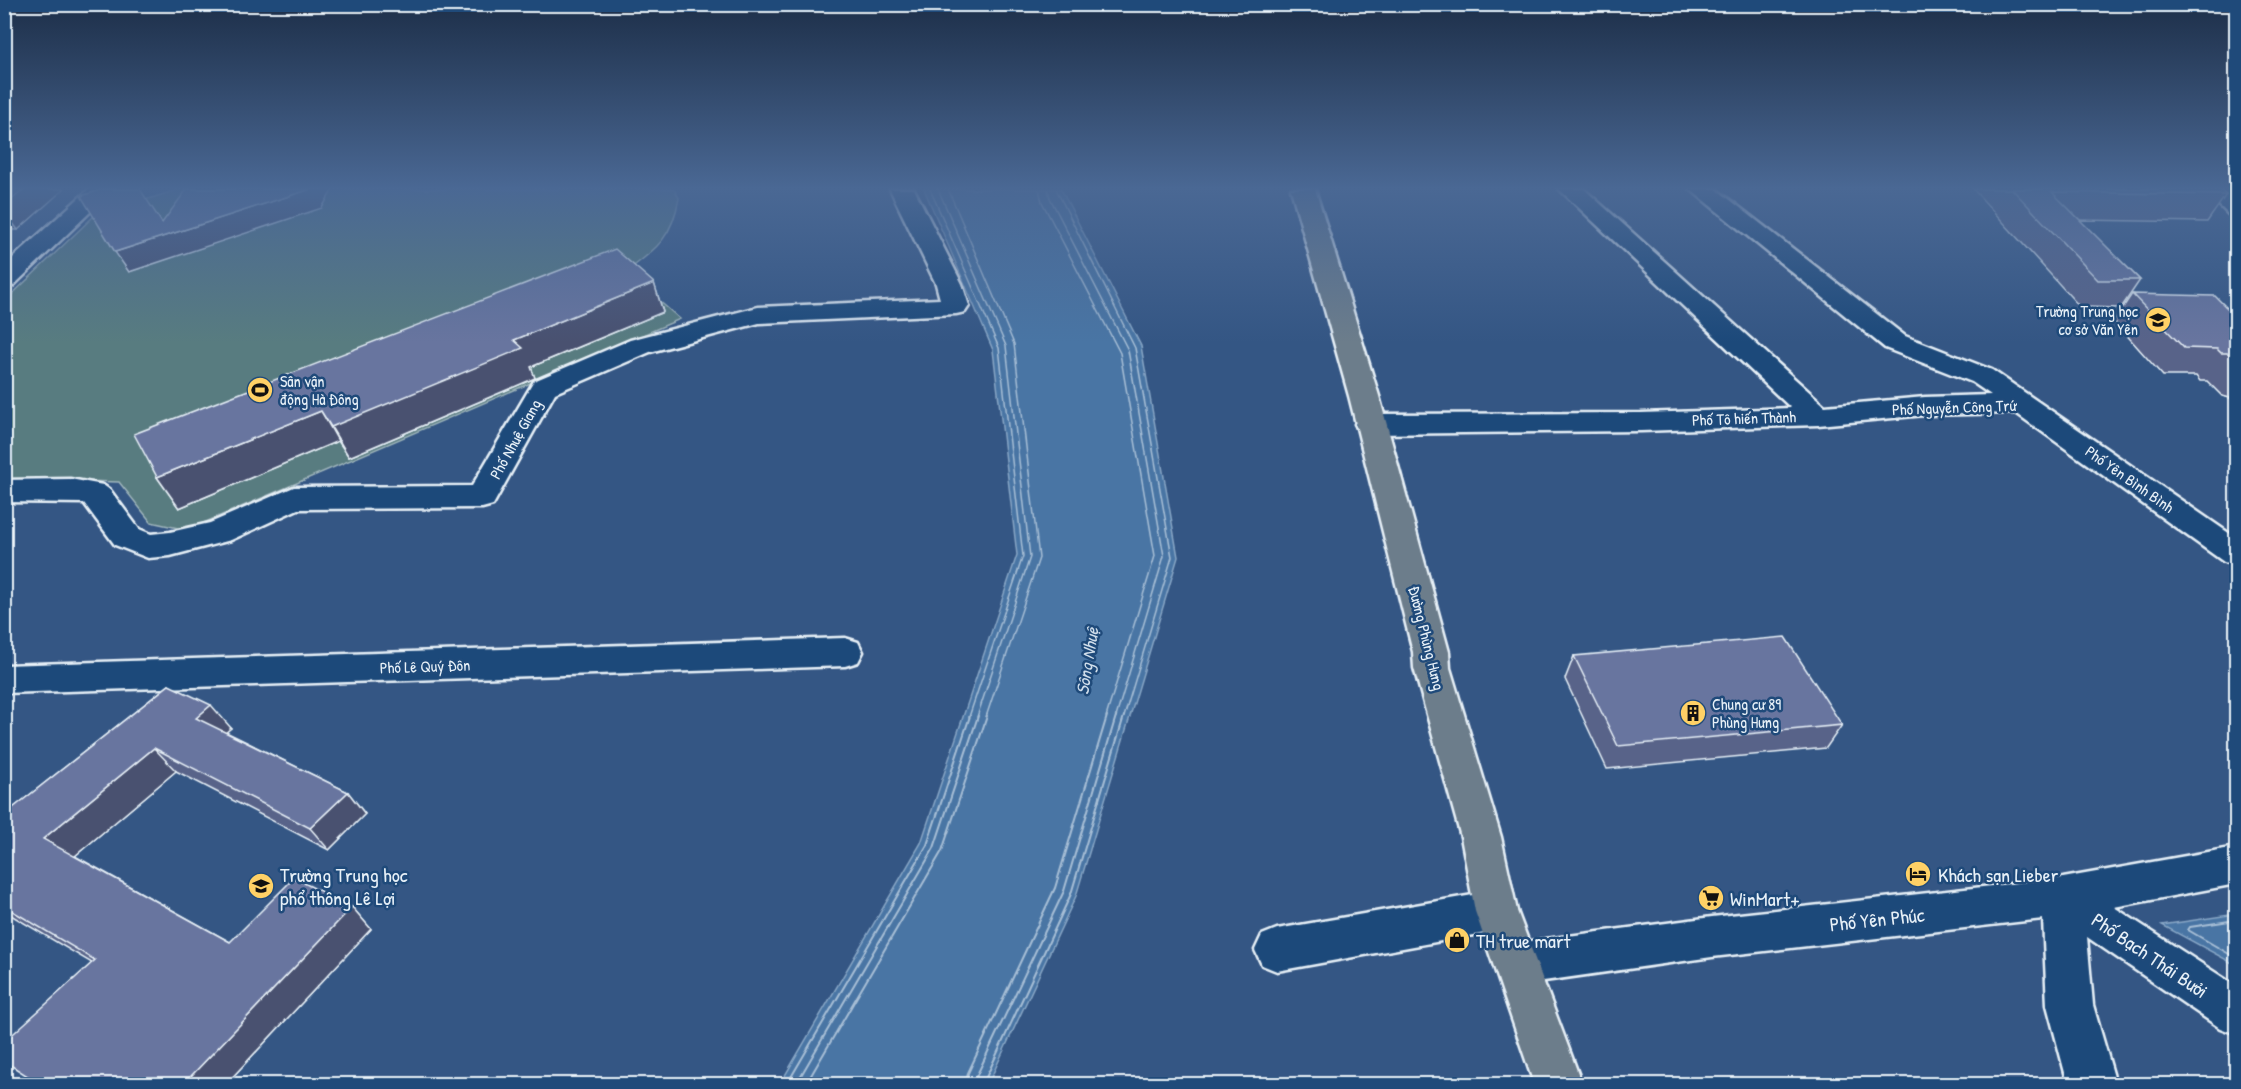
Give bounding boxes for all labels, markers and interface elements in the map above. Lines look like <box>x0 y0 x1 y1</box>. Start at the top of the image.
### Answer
place label: Trường Trung học cơ sở Văn Yên <box>2036 300 2139 340</box>
school or university icon: Trường Trung học cơ sở Văn Yên <box>2143 305 2173 335</box>
place label: Sân vận động Hà Đông <box>280 370 359 410</box>
sports icon: Sân vận động Hà Đông <box>245 375 275 405</box>
street label: Phố Nguyễn Công Trứ <box>1892 394 2018 420</box>
street label: Phố Nhuệ Giang <box>484 395 546 483</box>
street label: Phố Tô hiến Thành <box>1692 405 1797 431</box>
street label: Phố Yên Bình Bình <box>2081 440 2179 518</box>
street label: Đường Phùng Hưng <box>1403 584 1451 692</box>
water label: Sông Nhuệ <box>1069 624 1105 696</box>
street label: Phố Lê Quý Đôn <box>379 653 471 679</box>
place label: Chung cư 89 Phùng Hưng <box>1712 693 1781 733</box>
building icon: Chung cư 89 Phùng Hưng <box>1678 698 1708 728</box>
hotel icon: Khách sạn Lieber <box>1903 859 1933 889</box>
place label: Trường Trung học phổ thông Lê Lợi <box>280 861 408 911</box>
place label: Khách sạn Lieber <box>1938 861 2059 888</box>
school or university icon: Trường Trung học phổ thông Lê Lợi <box>246 871 276 901</box>
supermarket icon: WinMart+ <box>1696 883 1726 913</box>
place label: WinMart+ <box>1730 885 1800 912</box>
street label: Phố Yên Phúc <box>1828 901 1926 937</box>
street label: Phố Bạch Thái Bưởi <box>2087 906 2213 1004</box>
shop icon: TH true mart <box>1442 925 1472 955</box>
place label: TH true mart <box>1476 927 1572 954</box>

